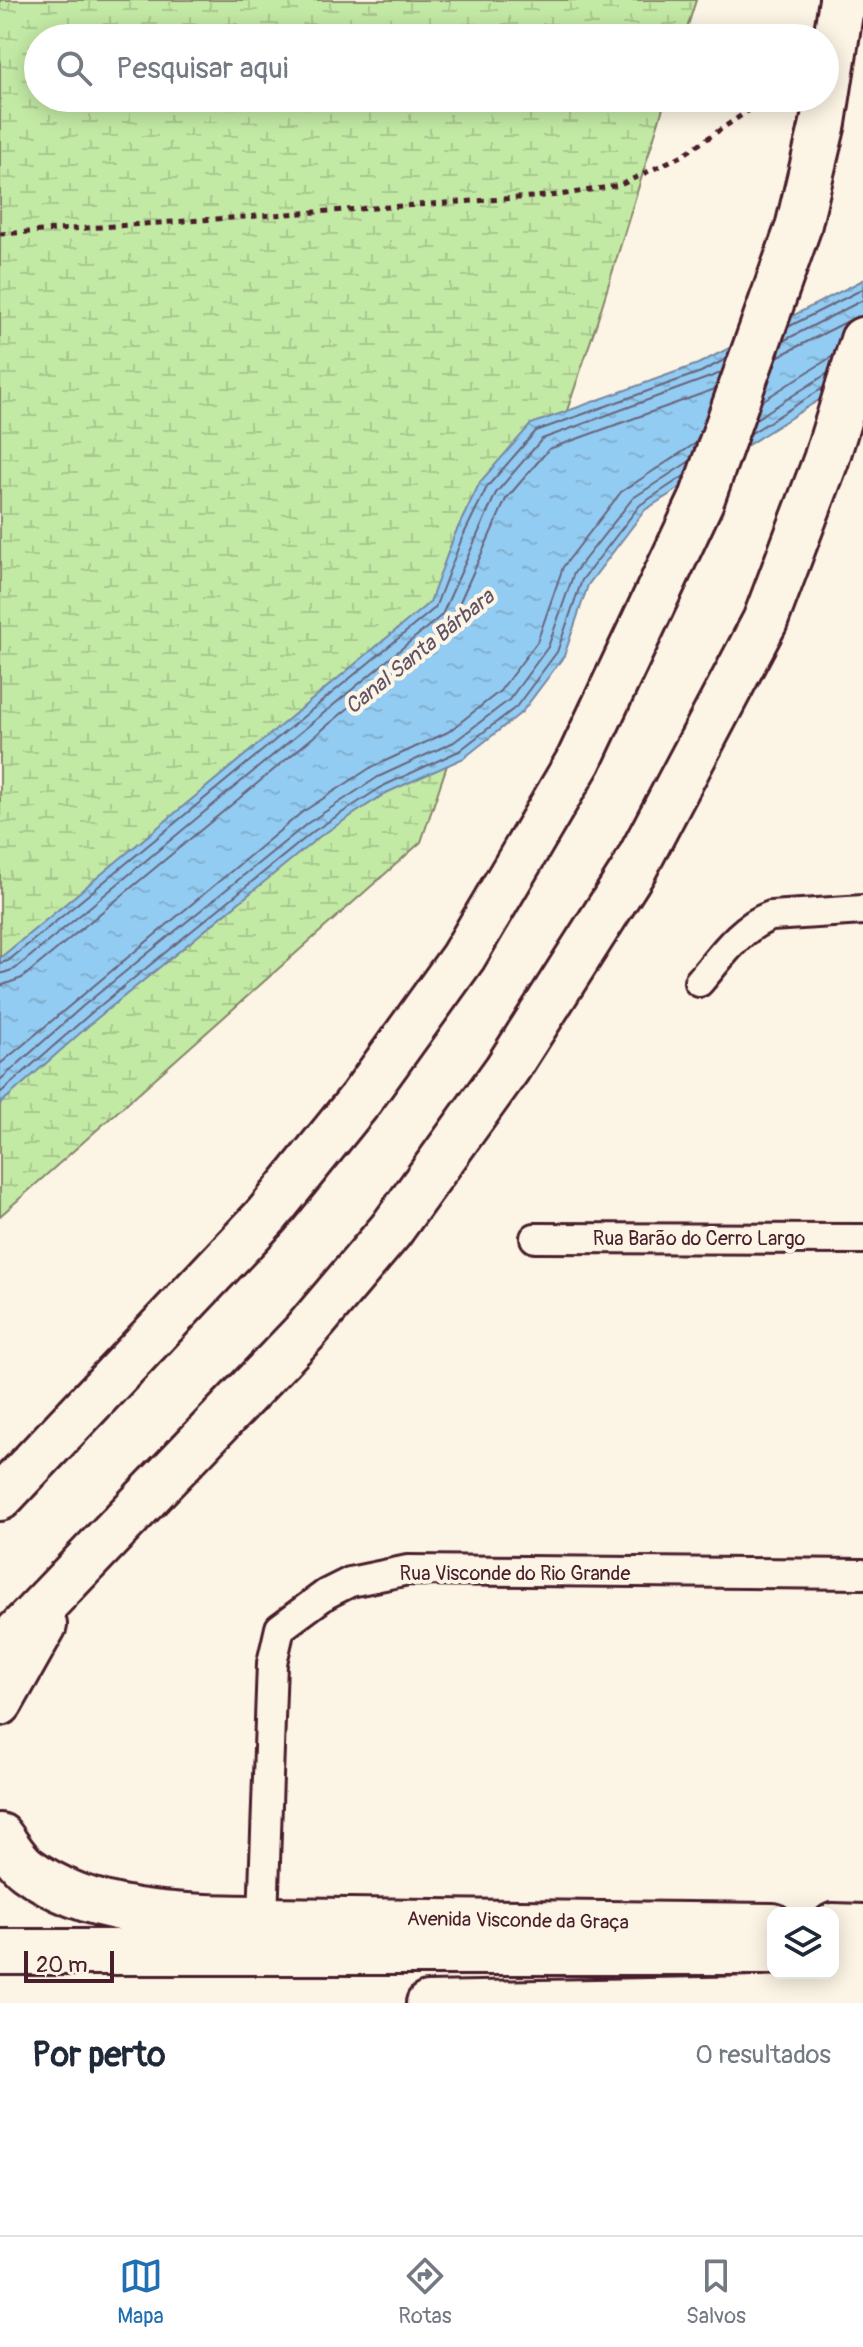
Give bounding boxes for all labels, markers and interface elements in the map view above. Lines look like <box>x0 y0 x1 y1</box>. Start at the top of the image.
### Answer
search box <box>24 24 839 112</box>
icon: search <box>52 46 96 90</box>
text: Pesquisar aqui <box>116 50 288 87</box>
water label: Canal Santa Bárbara <box>339 582 501 721</box>
street label: Rua Barão do Cerro Largo <box>593 1226 806 1251</box>
street label: Rua Visconde do Rio Grande <box>400 1561 631 1586</box>
street label: Avenida Visconde da Graça <box>407 1906 629 1935</box>
map controls <box>767 1907 839 1979</box>
button: layers <box>767 1907 839 1979</box>
scale bar <box>24 1947 114 1983</box>
text: 20 m <box>36 1951 88 1979</box>
text: Por perto <box>32 2034 165 2077</box>
text: 0 resultados <box>695 2039 831 2071</box>
tab: Mapa <box>117 2254 164 2330</box>
tab: Rotas <box>398 2254 452 2330</box>
tab: Salvos <box>686 2254 746 2330</box>

